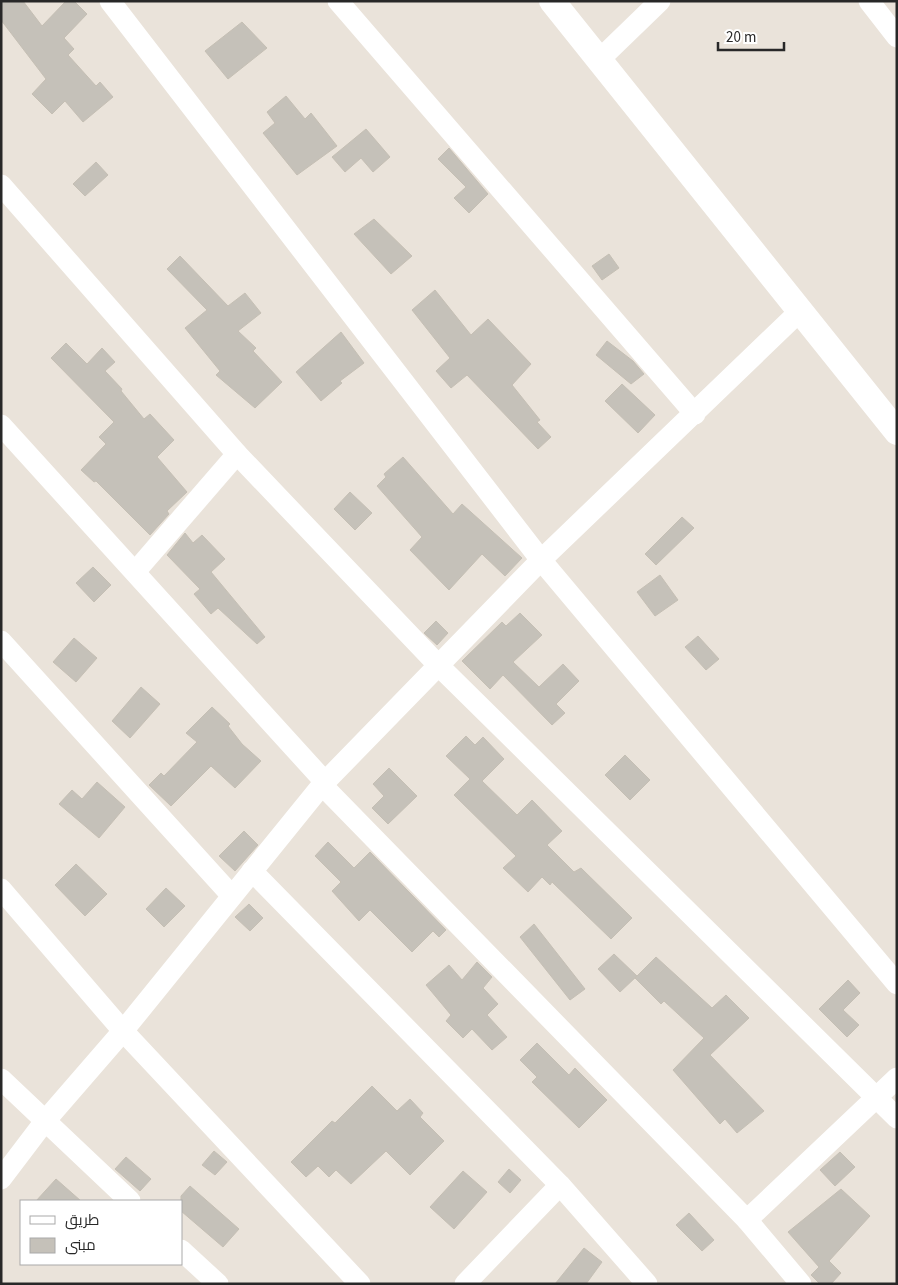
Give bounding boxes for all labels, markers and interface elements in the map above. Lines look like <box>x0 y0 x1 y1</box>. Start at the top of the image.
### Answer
scale bar <box>718 20 784 52</box>
text: 20 m <box>726 27 756 48</box>
legend <box>20 1200 182 1265</box>
text: طريق <box>65 1210 99 1231</box>
text: مبنى <box>65 1235 96 1256</box>

